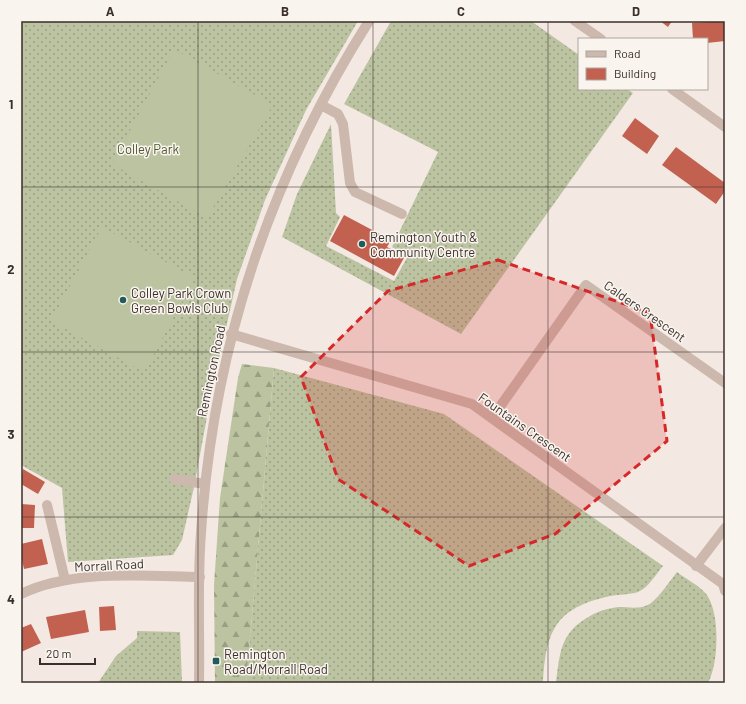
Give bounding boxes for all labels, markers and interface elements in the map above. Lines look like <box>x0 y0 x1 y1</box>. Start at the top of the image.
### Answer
text: A <box>106 3 115 19</box>
text: B <box>281 3 289 19</box>
text: C <box>457 3 465 19</box>
text: D <box>632 3 640 19</box>
legend <box>578 38 708 90</box>
text: Road <box>614 46 641 60</box>
text: Building <box>614 66 656 80</box>
text: 1 <box>9 96 13 112</box>
park label: Colley Park <box>117 141 179 157</box>
place label: Remington Youth & Community Centre <box>370 229 478 260</box>
marker: Remington Youth & Community Centre <box>357 239 367 249</box>
text: 2 <box>7 261 15 277</box>
street label: Calders Crescent <box>601 277 689 345</box>
place label: Colley Park Crown Green Bowls Club <box>131 285 231 316</box>
marker: Colley Park Crown Green Bowls Club <box>118 295 128 305</box>
street label: Remington Road <box>194 324 228 418</box>
street label: Fountains Crescent <box>476 389 574 465</box>
text: 3 <box>7 426 15 442</box>
street label: Morrall Road <box>74 555 144 575</box>
text: 4 <box>7 591 15 607</box>
scale bar <box>40 640 95 666</box>
text: 20 m <box>46 646 72 660</box>
place label: Remington Road/Morrall Road <box>224 646 328 677</box>
marker: Remington Road/Morrall Road <box>211 656 221 666</box>

